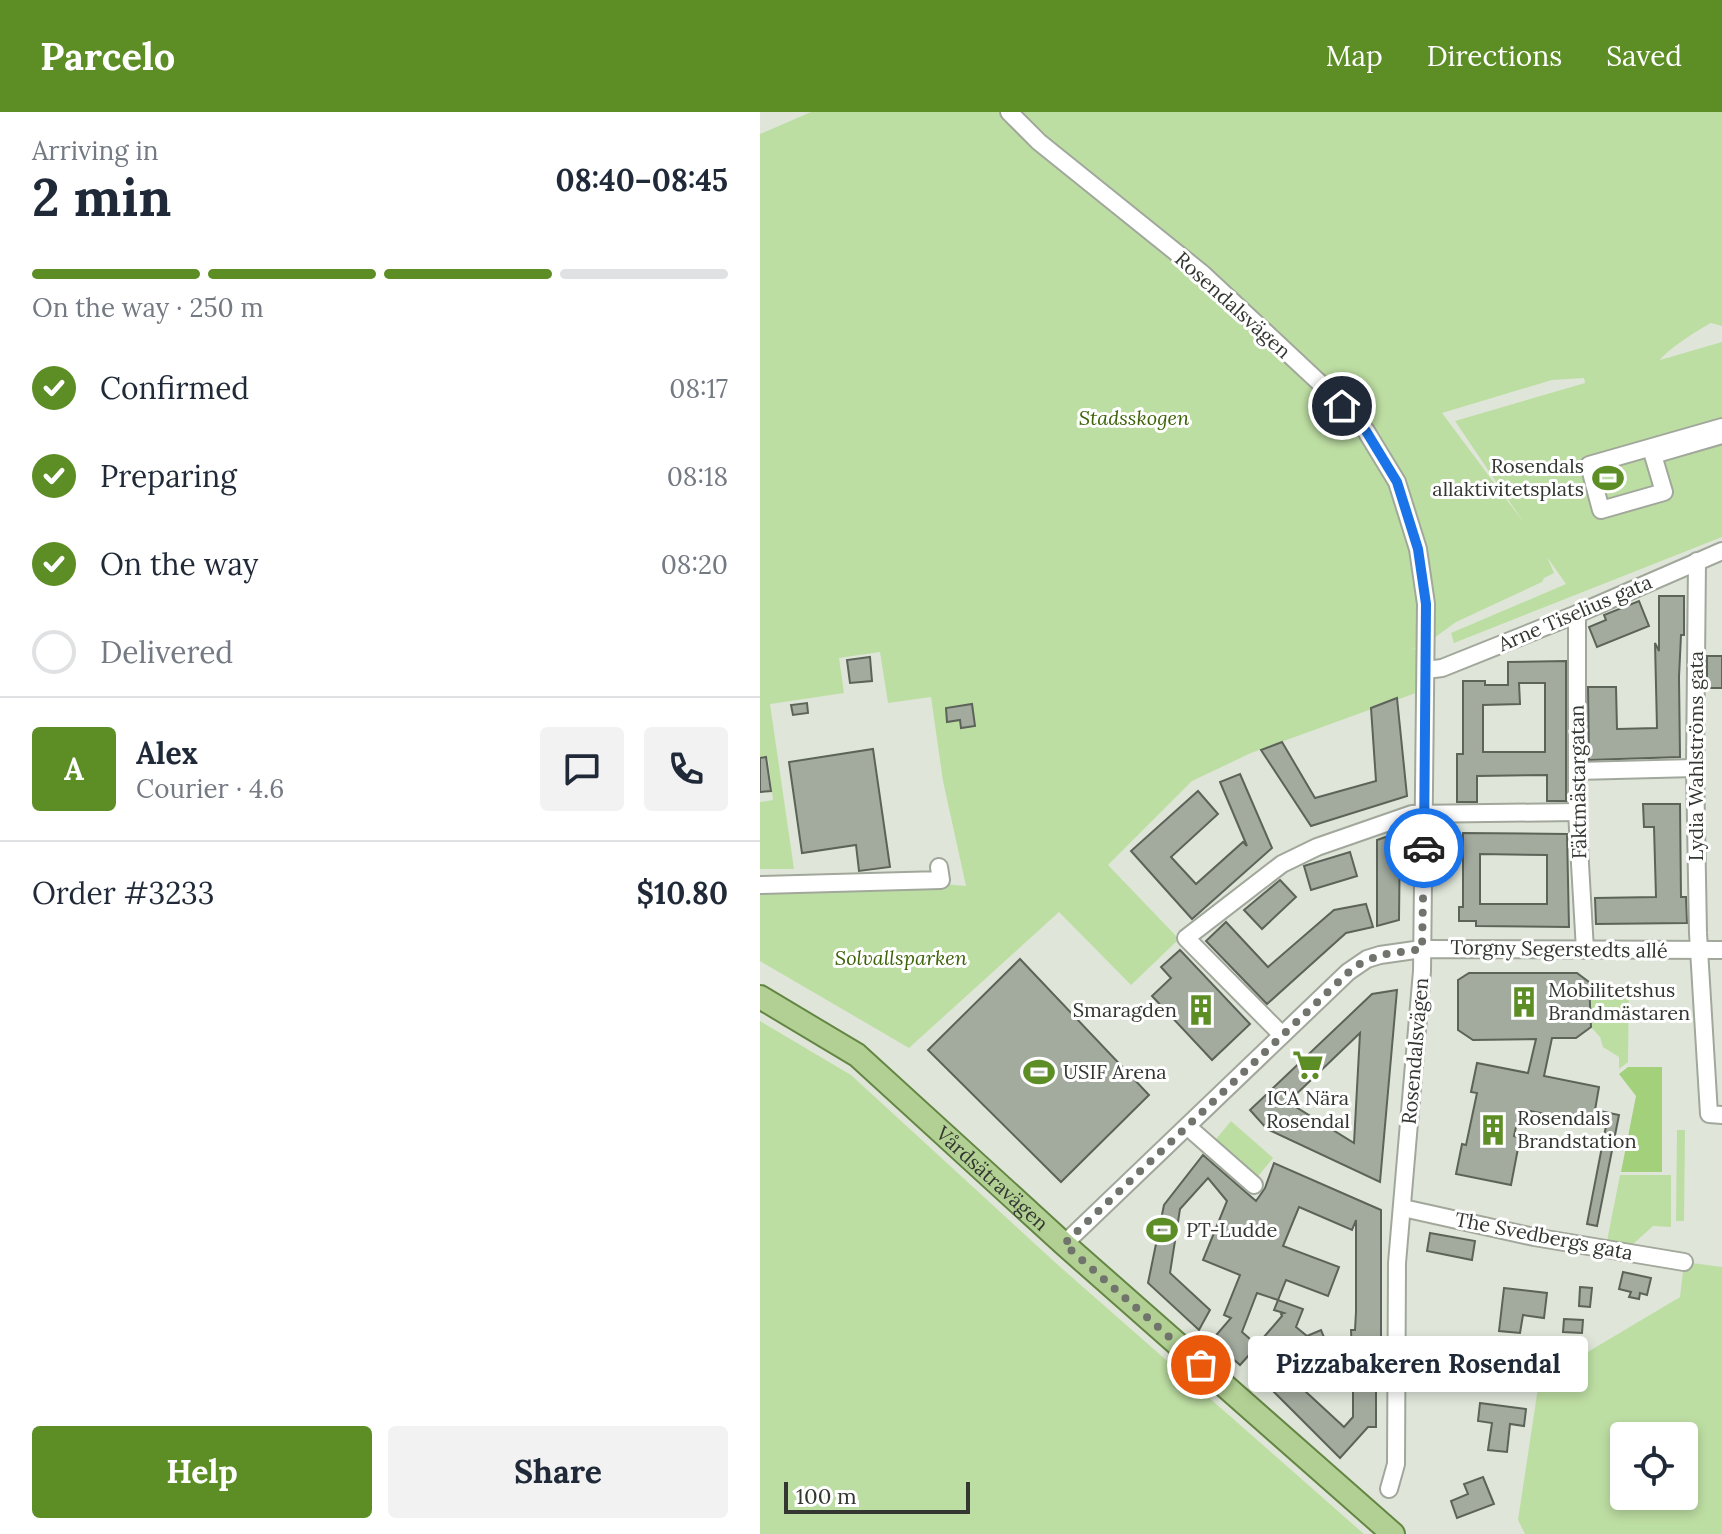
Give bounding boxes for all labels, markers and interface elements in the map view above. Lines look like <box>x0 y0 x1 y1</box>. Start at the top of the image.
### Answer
text: Parcelo <box>40 32 175 80</box>
text: Map <box>1326 38 1383 74</box>
text: Directions <box>1427 38 1562 74</box>
text: Saved <box>1606 38 1682 74</box>
text: Arriving in <box>32 134 159 167</box>
text: 08:40–08:45 <box>556 161 728 199</box>
text: 2 min <box>32 164 171 230</box>
street label: Rosendalsvägen <box>1170 246 1297 363</box>
text: On the way · 250 m <box>32 291 264 324</box>
icon: check <box>32 366 76 410</box>
text: Confirmed <box>100 369 249 407</box>
text: 08:17 <box>669 372 728 405</box>
pin <box>1308 372 1376 440</box>
icon: home <box>1320 384 1364 428</box>
park label: Stadsskogen <box>1079 405 1190 430</box>
place label: Rosendals allaktivitetsplats <box>1432 453 1584 501</box>
icon: check <box>32 454 76 498</box>
text: Preparing <box>100 457 237 495</box>
text: 08:18 <box>667 460 728 493</box>
sports icon: Rosendals allaktivitetsplats <box>1591 461 1625 495</box>
icon: check <box>32 542 76 586</box>
text: On the way <box>100 545 258 583</box>
text: 08:20 <box>661 548 728 581</box>
street label: Arne Tiselius gata <box>1493 569 1656 657</box>
text: Delivered <box>100 633 233 671</box>
street label: Lydia Wahlströms gata <box>1683 651 1708 861</box>
street label: Fäktmästargatan <box>1564 705 1591 859</box>
button: chat <box>540 727 624 811</box>
button: phone <box>644 727 728 811</box>
text: Alex <box>136 734 198 772</box>
text: A <box>64 750 84 788</box>
text: Courier · 4.6 <box>136 772 284 805</box>
courier <box>1384 808 1464 888</box>
icon: car <box>1402 826 1446 870</box>
text: Order #3233 <box>32 874 214 912</box>
text: $10.80 <box>636 874 728 912</box>
street label: Torgny Segerstedts allé <box>1450 934 1668 963</box>
park label: Solvallsparken <box>835 945 968 970</box>
street label: Rosendalsvägen <box>1396 976 1433 1126</box>
place label: Mobilitetshus Brandmästaren <box>1548 977 1690 1025</box>
building icon: Mobilitetshus Brandmästaren <box>1507 985 1541 1019</box>
building icon: Smaragden <box>1184 993 1218 1027</box>
place label: Smaragden <box>1073 997 1177 1022</box>
supermarket icon: ICA Nära Rosendal <box>1291 1048 1325 1082</box>
sports icon: USIF Arena <box>1022 1055 1056 1089</box>
place label: USIF Arena <box>1063 1059 1167 1084</box>
place label: ICA Nära Rosendal <box>1266 1085 1350 1133</box>
place label: Rosendals Brandstation <box>1517 1105 1637 1153</box>
building icon: Rosendals Brandstation <box>1476 1113 1510 1147</box>
street label: Vårdsätravägen <box>930 1120 1054 1236</box>
street label: The Svedbergs gata <box>1453 1206 1635 1265</box>
sports icon: PT-Ludde <box>1145 1213 1179 1247</box>
place label: PT-Ludde <box>1186 1217 1278 1242</box>
pin <box>1167 1331 1235 1399</box>
callout: Pizzabakeren Rosendal <box>1249 1337 1589 1393</box>
icon: bag <box>1179 1343 1223 1387</box>
text: Pizzabakeren Rosendal <box>1275 1347 1561 1380</box>
map controls <box>1610 1422 1698 1510</box>
button: locate <box>1610 1422 1698 1510</box>
button: Help <box>32 1426 372 1518</box>
button: Share <box>388 1426 728 1518</box>
scale bar <box>784 1478 970 1514</box>
text: 100 m <box>796 1482 857 1510</box>

